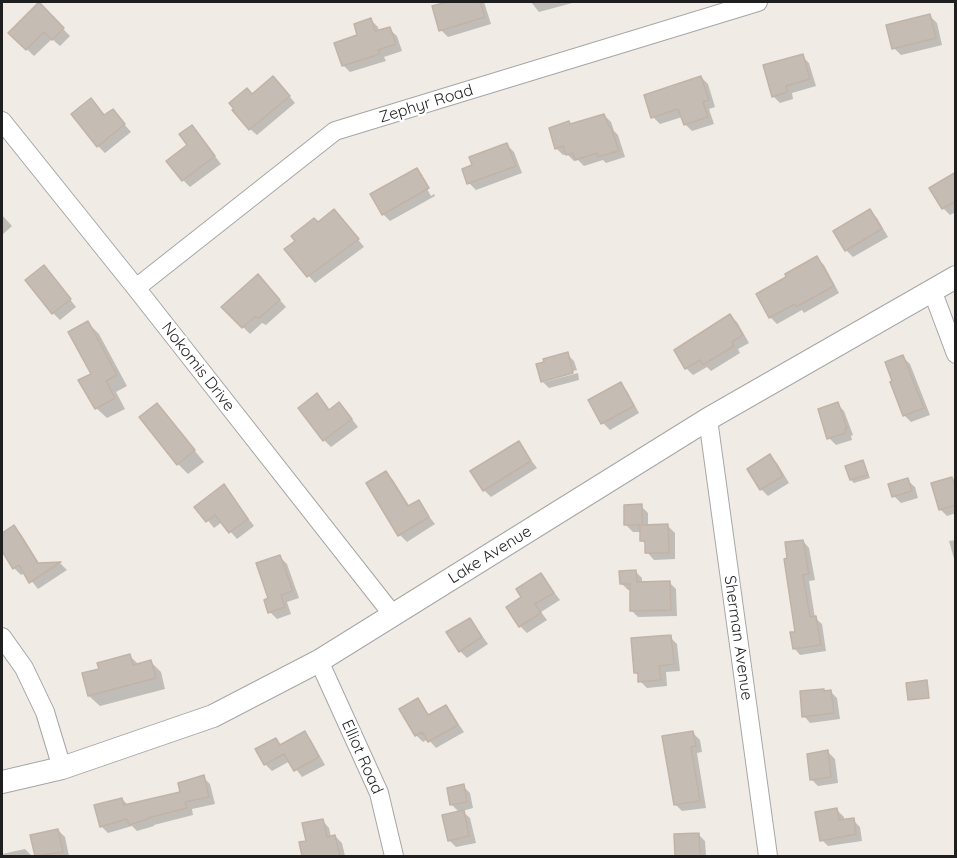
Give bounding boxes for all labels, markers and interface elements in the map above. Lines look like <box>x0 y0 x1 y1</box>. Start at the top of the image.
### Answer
street label: Zephyr Road <box>377 81 475 127</box>
street label: Nokomis Drive <box>157 319 239 415</box>
street label: Lake Avenue <box>445 522 535 588</box>
street label: Sherman Avenue <box>720 574 756 702</box>
street label: Elliot Road <box>337 717 387 797</box>

